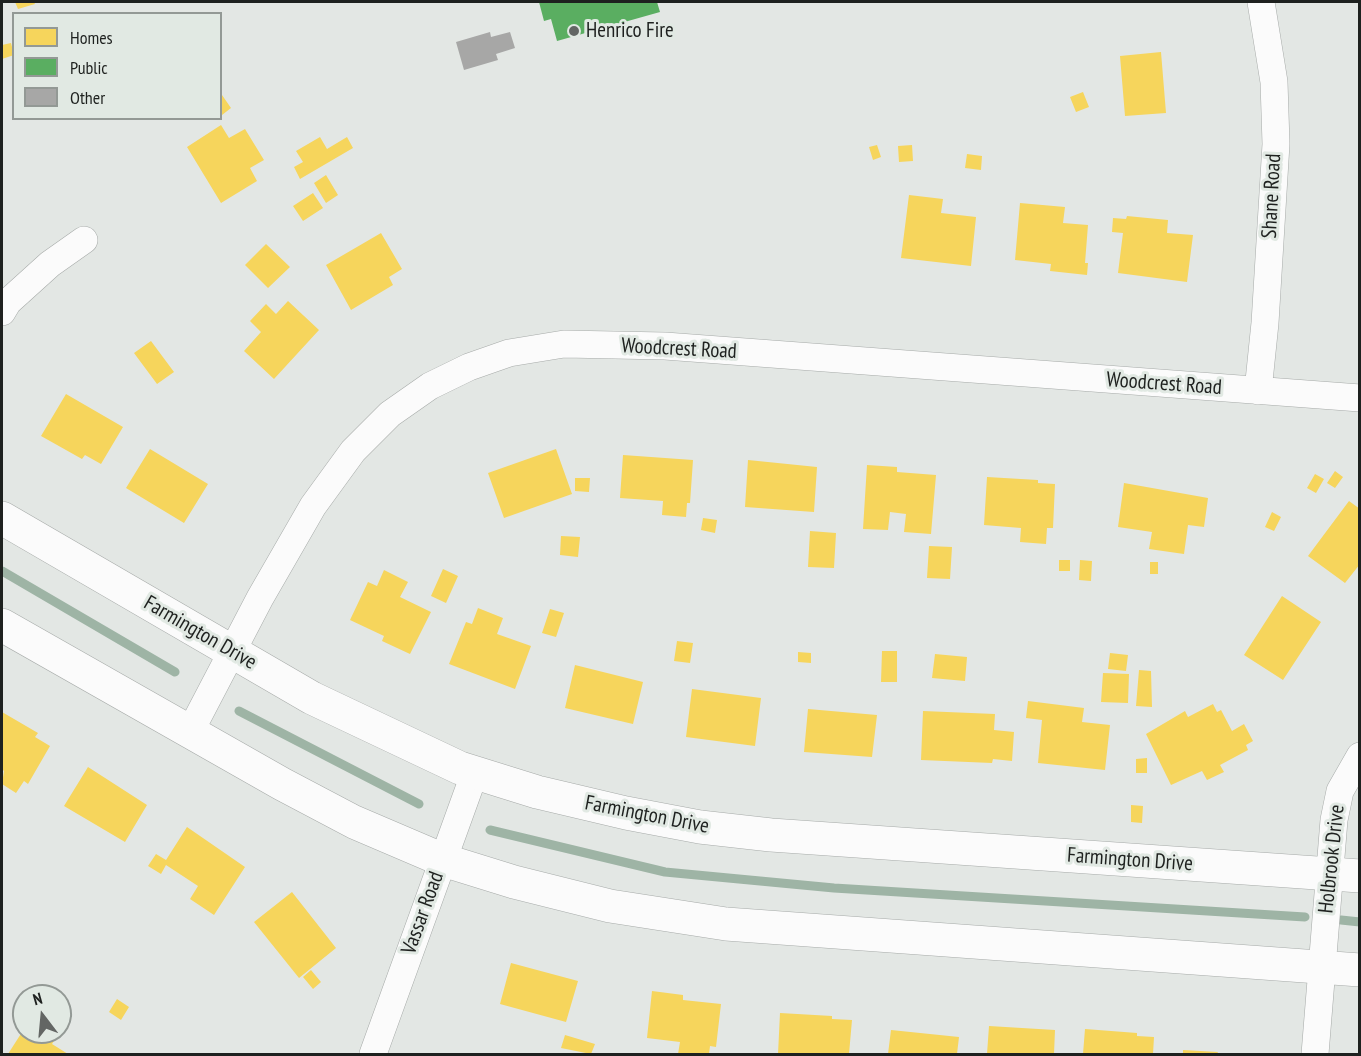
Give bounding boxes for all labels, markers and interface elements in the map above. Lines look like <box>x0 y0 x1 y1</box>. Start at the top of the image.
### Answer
legend <box>12 12 222 120</box>
place label: Henrico Fire <box>586 18 674 44</box>
marker: Henrico Fire <box>567 24 581 38</box>
text: Homes <box>70 26 113 49</box>
text: Public <box>70 56 108 79</box>
text: Other <box>70 86 105 109</box>
street label: Shane Road <box>1257 153 1287 239</box>
street label: Woodcrest Road <box>621 333 737 365</box>
street label: Woodcrest Road <box>1105 367 1223 401</box>
street label: Farmington Drive <box>139 591 261 675</box>
street label: Farmington Drive <box>583 791 711 839</box>
street label: Holbrook Drive <box>1314 803 1350 915</box>
street label: Farmington Drive <box>1066 843 1194 877</box>
street label: Vassar Road <box>396 868 450 958</box>
north arrow <box>12 984 72 1044</box>
text: N <box>31 988 44 1009</box>

